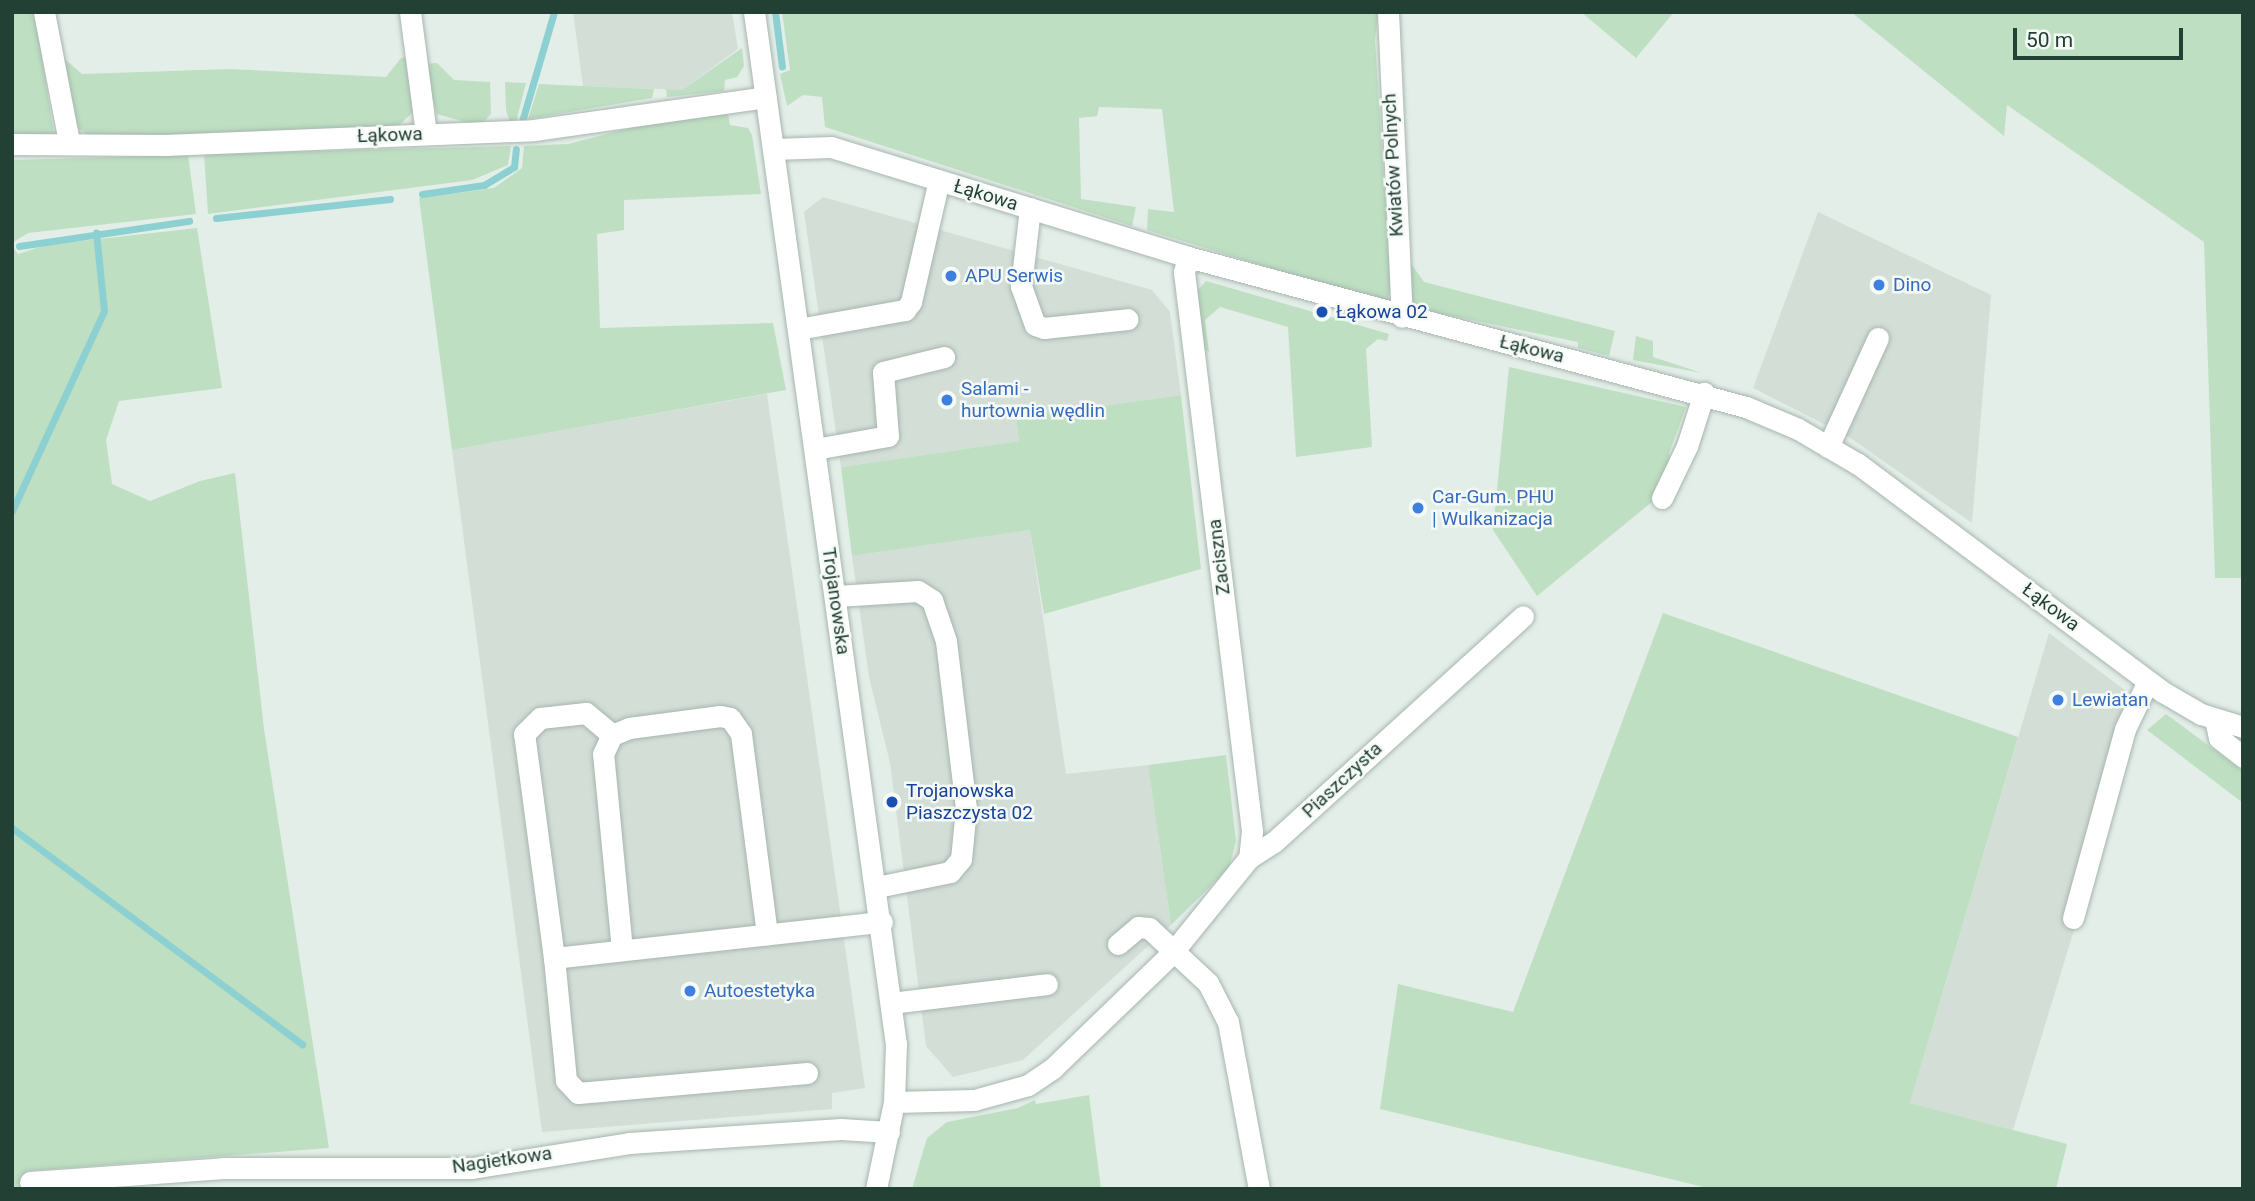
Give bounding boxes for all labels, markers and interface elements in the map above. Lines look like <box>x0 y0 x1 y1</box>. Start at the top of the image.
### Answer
scale bar <box>2017 14 2187 58</box>
text: 50 m <box>2026 28 2073 52</box>
street label: Kwiatów Polnych <box>1378 93 1408 237</box>
street label: Łąkowa <box>357 122 423 148</box>
street label: Łąkowa <box>951 175 1021 215</box>
place label: APU Serwis <box>965 265 1063 287</box>
marker: APU Serwis <box>943 268 959 284</box>
place label: Dino <box>1893 274 1931 296</box>
marker: Dino <box>1871 277 1887 293</box>
place label: Łąkowa 02 <box>1336 301 1428 323</box>
marker: Łąkowa 02 <box>1314 304 1330 320</box>
street label: Łąkowa <box>1497 330 1567 368</box>
place label: Salami - hurtownia wędlin <box>961 378 1105 422</box>
marker: Salami - hurtownia wędlin <box>939 392 955 408</box>
place label: Car-Gum. PHU | Wulkanizacja <box>1432 486 1554 530</box>
marker: Car-Gum. PHU | Wulkanizacja <box>1410 500 1426 516</box>
street label: Zaciszna <box>1203 518 1235 596</box>
street label: Trojanowska <box>817 546 855 656</box>
street label: Łąkowa <box>2018 578 2084 636</box>
place label: Lewiatan <box>2072 689 2149 711</box>
marker: Lewiatan <box>2050 692 2066 708</box>
street label: Piaszczysta <box>1297 737 1387 823</box>
place label: Trojanowska Piaszczysta 02 <box>906 780 1033 824</box>
marker: Trojanowska Piaszczysta 02 <box>884 794 900 810</box>
place label: Autoestetyka <box>704 980 815 1002</box>
marker: Autoestetyka <box>682 983 698 999</box>
street label: Nagietkowa <box>451 1142 553 1178</box>

